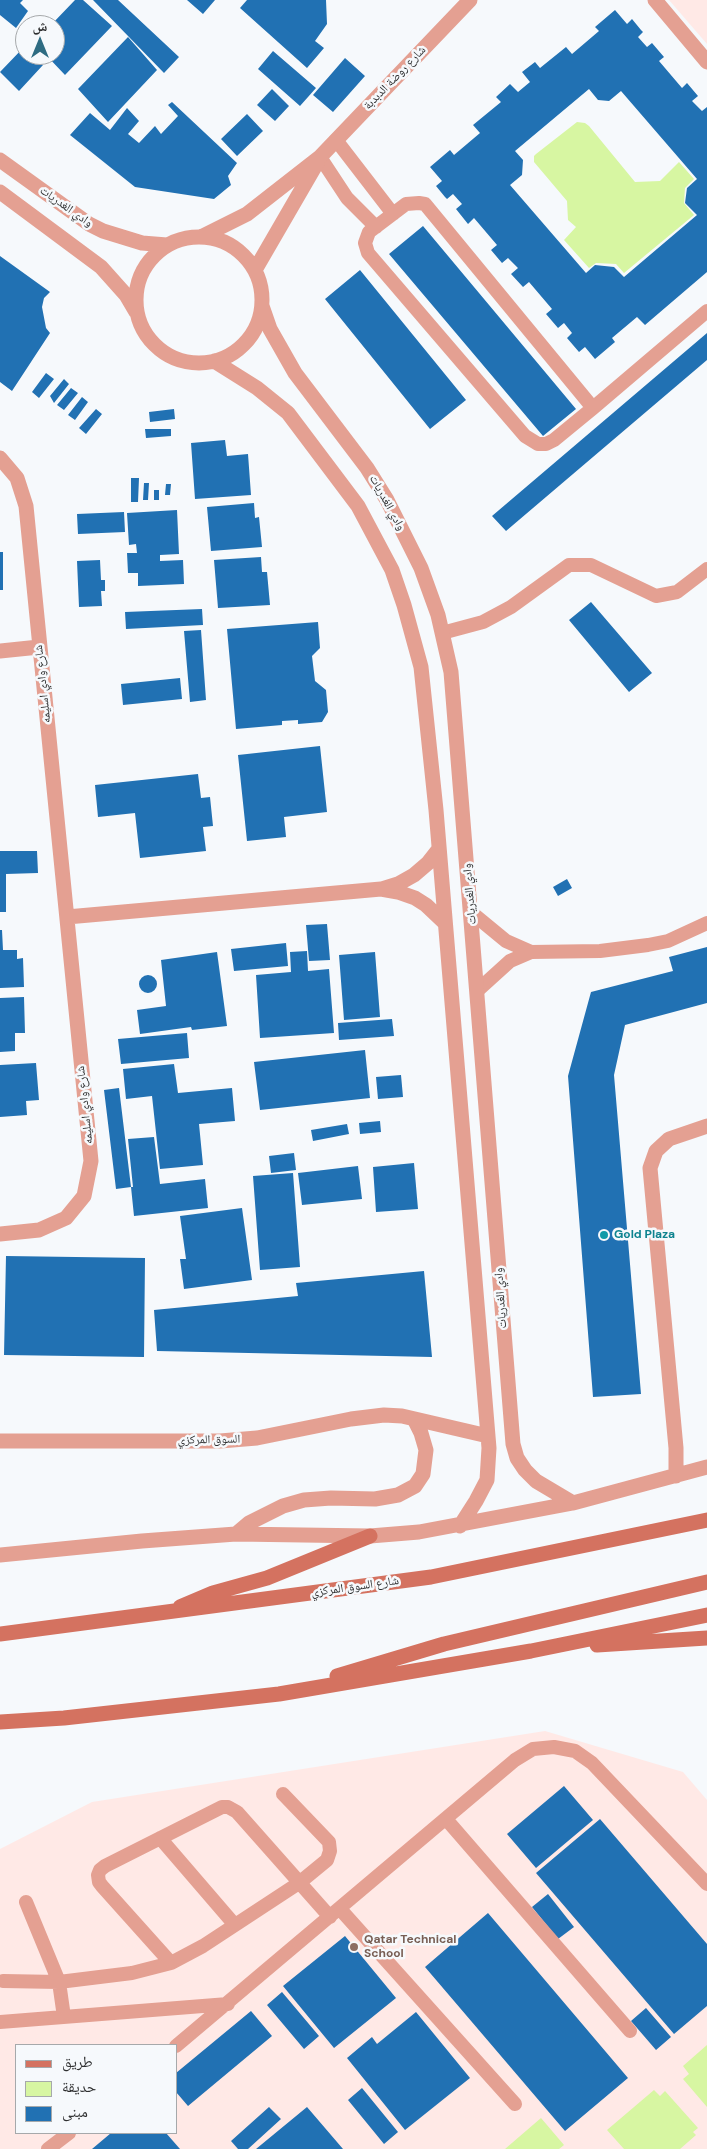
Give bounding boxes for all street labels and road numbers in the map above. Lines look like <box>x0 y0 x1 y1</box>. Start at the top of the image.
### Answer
street label: شارع روضة الدبدبة <box>361 43 429 113</box>
street label: وادي الغدريات <box>37 184 95 230</box>
street label: وادي الغدريات <box>366 473 408 533</box>
street label: شارع وادي اسليمه <box>32 644 54 724</box>
street label: وادي الغدريات <box>460 863 480 925</box>
street label: شارع وادي اسليمه <box>74 1065 96 1145</box>
street label: وادي الغدريات <box>492 1267 510 1329</box>
street label: السوق المركزي <box>178 1432 240 1448</box>
street label: شارع السوق المركزي <box>310 1574 400 1600</box>

